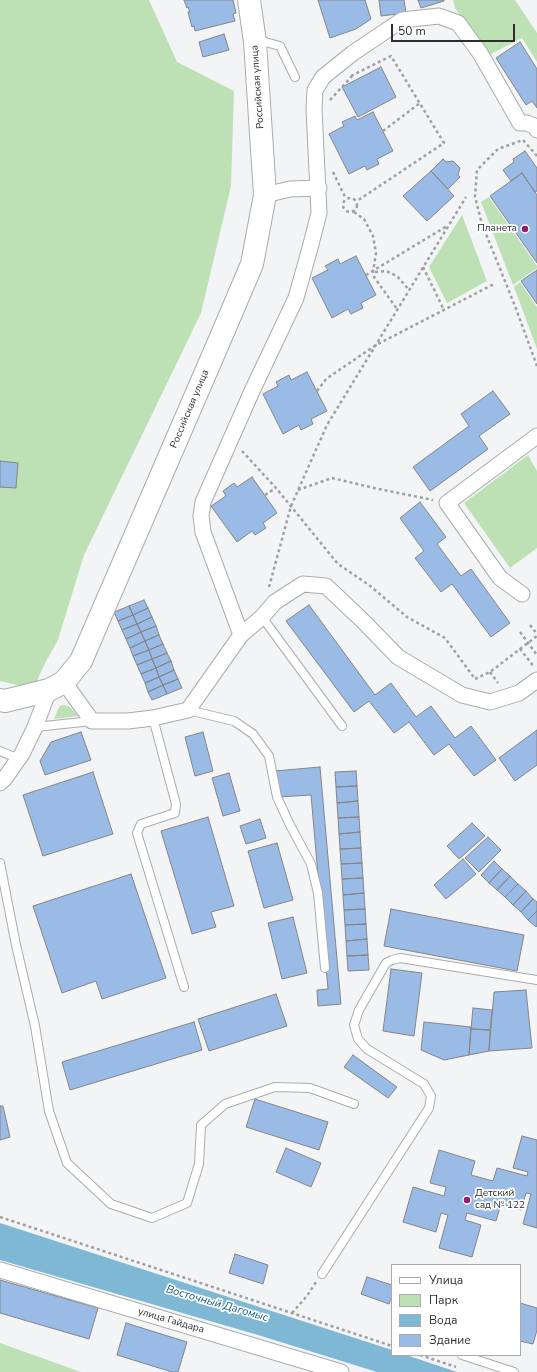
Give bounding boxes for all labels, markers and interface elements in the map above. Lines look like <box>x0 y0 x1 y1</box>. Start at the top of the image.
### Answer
scale bar <box>393 16 517 42</box>
text: 50 m <box>398 23 426 39</box>
street label: Российская улица <box>249 45 267 129</box>
place label: Планета <box>477 223 517 235</box>
marker: Планета <box>520 224 530 234</box>
street label: Российская улица <box>168 368 212 450</box>
place label: Детский сад № 122 <box>475 1188 525 1212</box>
marker: Детский сад № 122 <box>462 1195 472 1205</box>
legend <box>391 1264 521 1356</box>
text: Улица <box>429 1272 463 1288</box>
water label: Восточный Дагомыс <box>164 1283 270 1325</box>
text: Парк <box>429 1292 458 1308</box>
street label: улица Гайдара <box>136 1306 206 1336</box>
text: Вода <box>429 1312 457 1328</box>
text: Здание <box>429 1332 471 1348</box>

